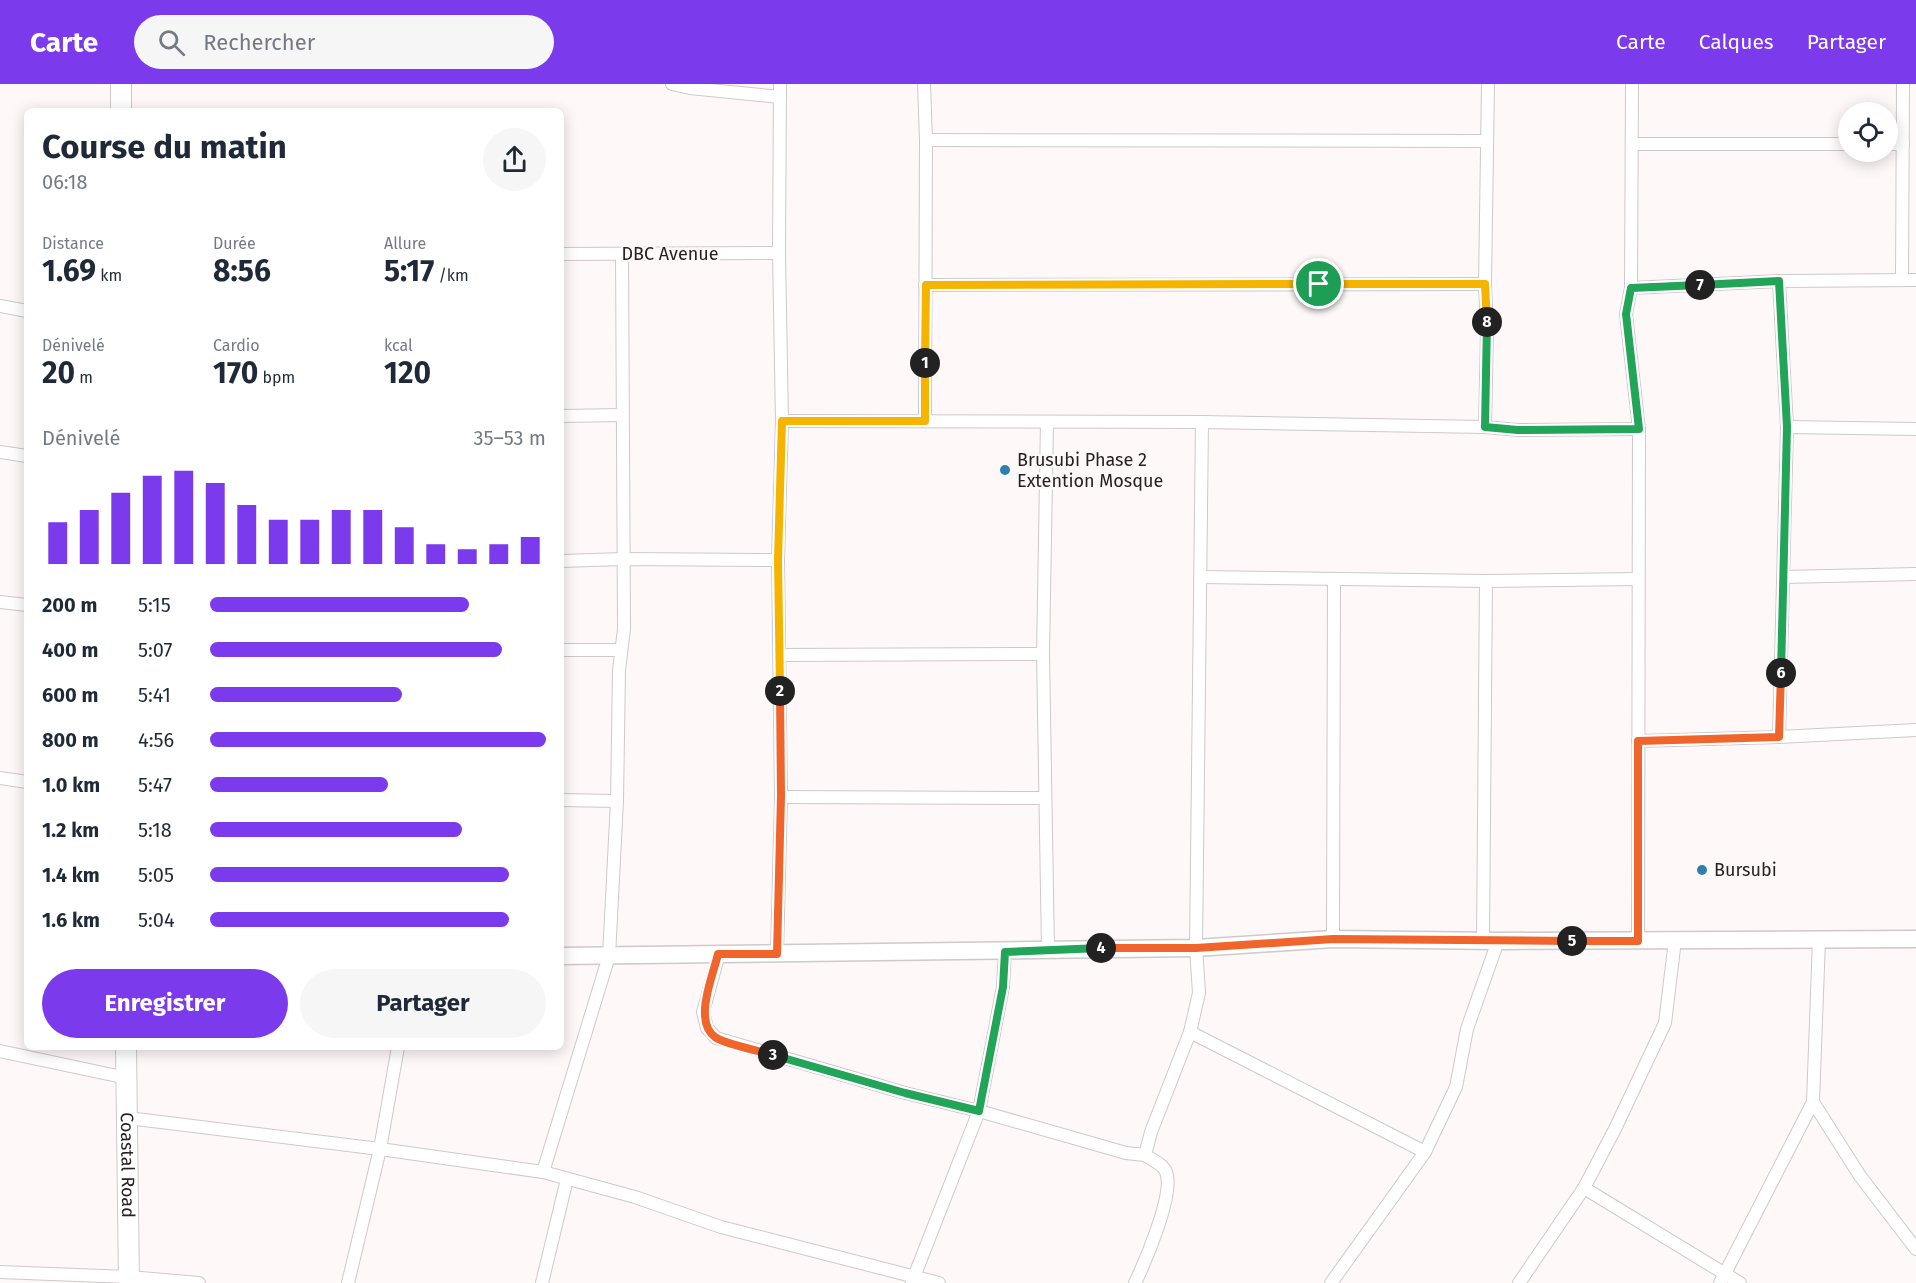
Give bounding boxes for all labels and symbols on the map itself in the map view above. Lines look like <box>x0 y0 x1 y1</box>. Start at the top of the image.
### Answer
street label: DBC Avenue <box>621 243 719 265</box>
pin <box>1293 258 1344 309</box>
pin: 7 <box>1685 270 1715 300</box>
pin: 8 <box>1472 307 1502 337</box>
pin: 1 <box>910 348 940 378</box>
place label: Brusubi Phase 2 Extention Mosque <box>1017 449 1163 492</box>
marker: Brusubi Phase 2 Extention Mosque <box>998 463 1012 477</box>
pin: 6 <box>1766 658 1796 688</box>
pin: 2 <box>765 676 795 706</box>
place label: Bursubi <box>1714 859 1777 881</box>
marker: Bursubi <box>1695 863 1709 877</box>
pin: 5 <box>1557 926 1587 956</box>
pin: 4 <box>1086 933 1116 963</box>
pin: 3 <box>758 1040 788 1070</box>
street label: Coastal Road <box>116 1112 139 1218</box>

